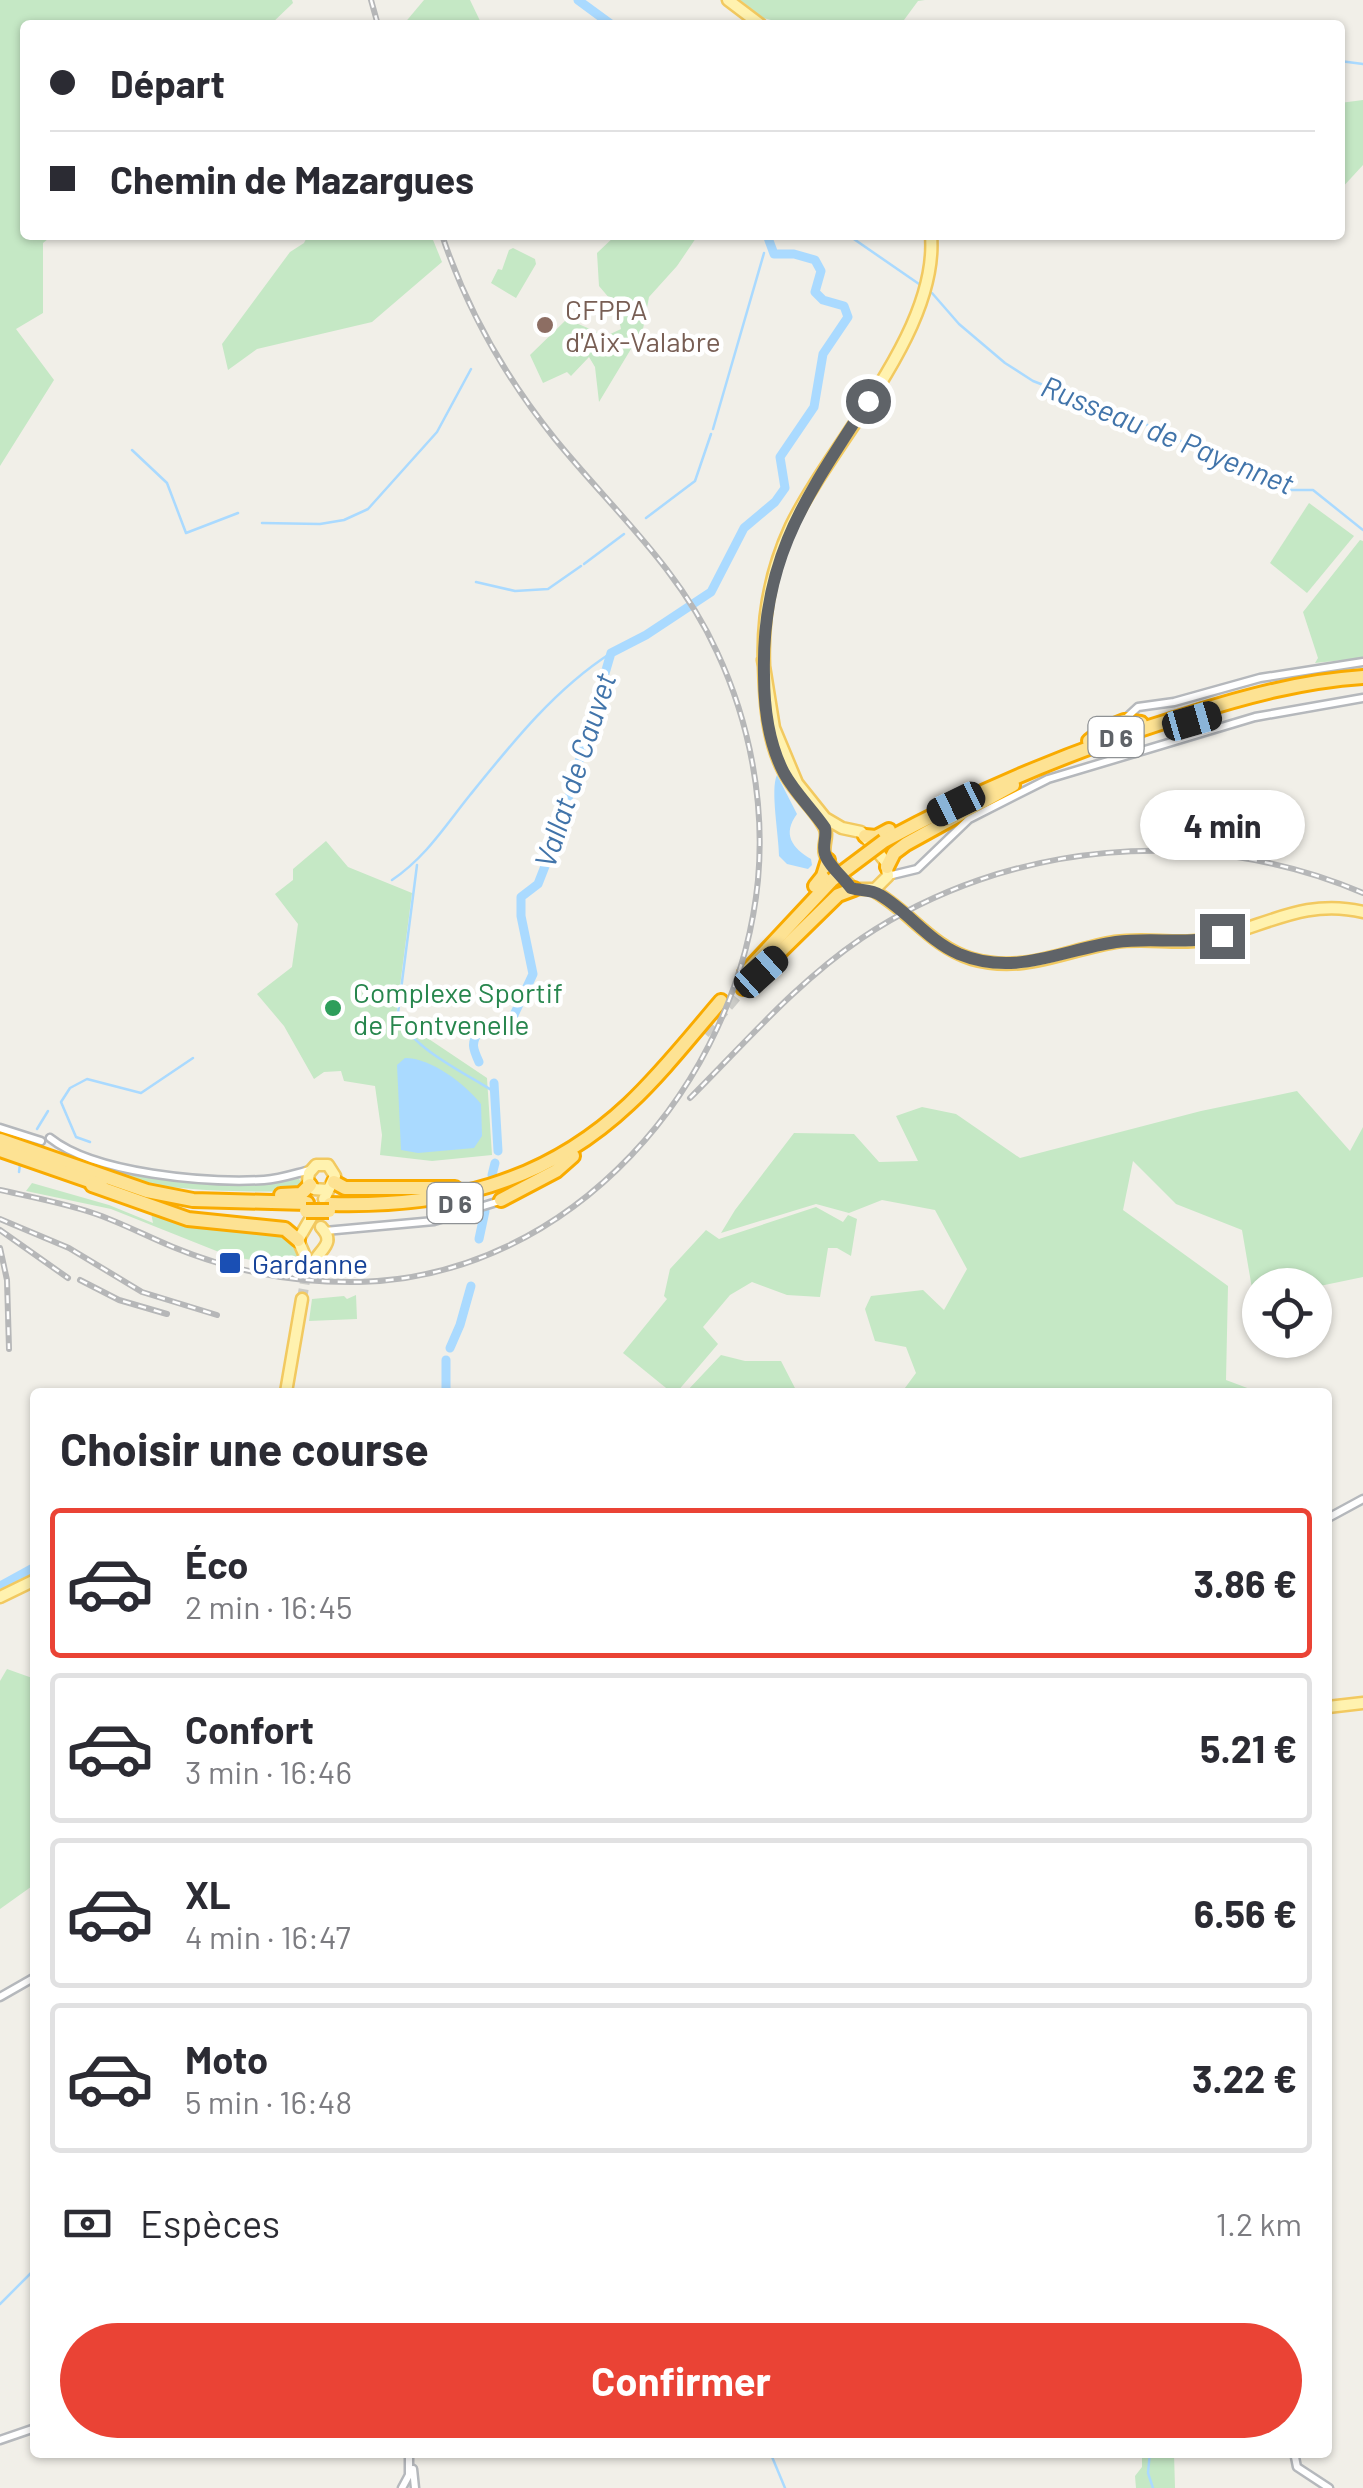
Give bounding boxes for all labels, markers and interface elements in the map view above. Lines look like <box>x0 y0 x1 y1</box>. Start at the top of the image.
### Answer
text: Départ <box>110 60 225 106</box>
text: Chemin de Mazargues <box>110 156 474 202</box>
place label: CFPPA d'Aix-Valabre <box>565 292 721 358</box>
marker: CFPPA d'Aix-Valabre <box>534 314 556 336</box>
water label: Russeau de Payennet <box>1036 367 1300 501</box>
route start <box>846 379 891 424</box>
water label: Vallat de Cauvet <box>526 668 623 872</box>
car <box>1159 698 1225 744</box>
road number: D 6 <box>1088 717 1144 757</box>
car <box>922 777 990 831</box>
callout: 4 min <box>1140 791 1304 861</box>
text: 4 min <box>1183 806 1262 844</box>
route end <box>1200 914 1245 959</box>
car <box>729 941 793 1003</box>
place label: Complexe Sportif de Fontvenelle <box>353 975 563 1041</box>
marker: Complexe Sportif de Fontvenelle <box>322 997 344 1019</box>
road number: D 6 <box>428 1183 482 1223</box>
place label: Gardanne <box>252 1246 368 1280</box>
marker: Gardanne <box>217 1250 243 1276</box>
map controls <box>1242 1268 1332 1358</box>
button: locate <box>1242 1268 1332 1358</box>
text: Choisir une course <box>60 1421 429 1475</box>
icon: car <box>65 1538 155 1628</box>
text: Éco <box>185 1541 249 1587</box>
text: 3.86 € <box>1194 1560 1297 1606</box>
text: 2 min · 16:45 <box>185 1587 353 1625</box>
icon: car <box>65 1703 155 1793</box>
text: Confort <box>185 1706 314 1752</box>
text: 5.21 € <box>1200 1725 1297 1771</box>
text: 3 min · 16:46 <box>185 1752 352 1790</box>
icon: car <box>65 1868 155 1958</box>
text: XL <box>185 1871 231 1917</box>
text: 6.56 € <box>1194 1890 1297 1936</box>
text: 4 min · 16:47 <box>185 1917 351 1955</box>
icon: car <box>65 2033 155 2123</box>
text: Moto <box>185 2036 268 2082</box>
text: 3.22 € <box>1192 2055 1297 2101</box>
text: 5 min · 16:48 <box>185 2082 352 2120</box>
icon: cash <box>60 2196 115 2251</box>
text: Espèces <box>140 2200 280 2246</box>
text: 1.2 km <box>1216 2204 1302 2242</box>
button: Confirmer <box>60 2323 1302 2438</box>

